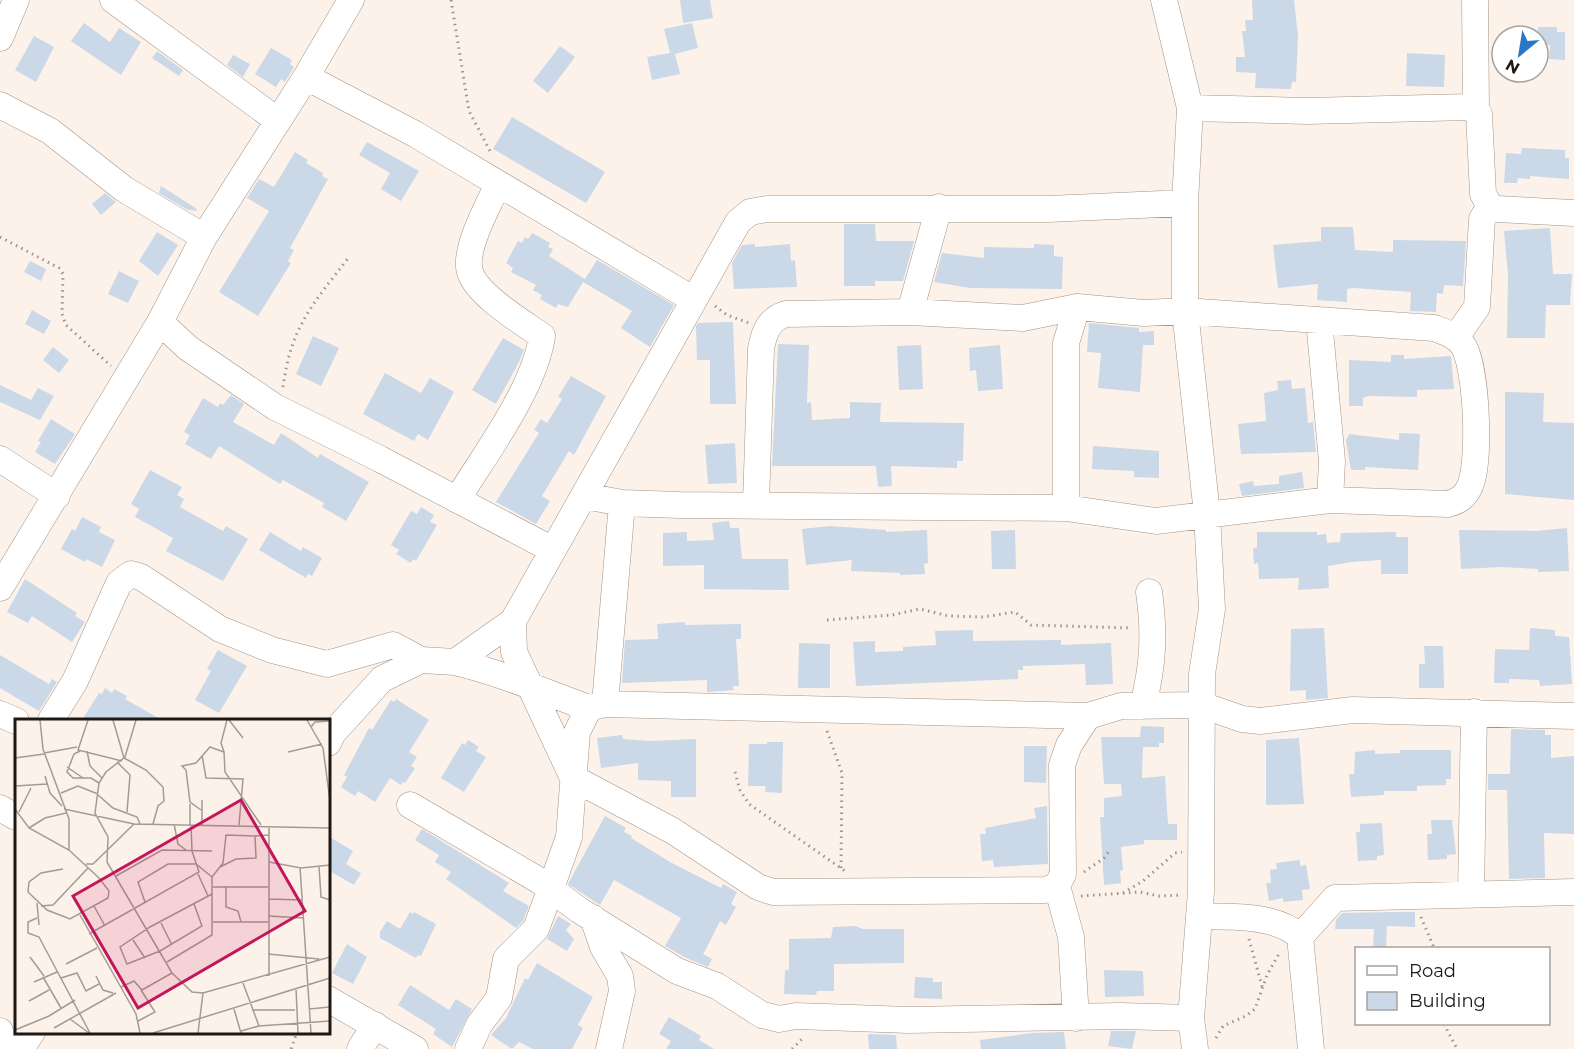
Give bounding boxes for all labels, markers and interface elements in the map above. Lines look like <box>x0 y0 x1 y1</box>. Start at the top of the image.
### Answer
north arrow <box>1490 24 1550 84</box>
text: N <box>1502 55 1523 78</box>
inset map <box>15 719 330 1034</box>
legend <box>1355 947 1550 1025</box>
text: Road <box>1409 960 1456 982</box>
text: Building <box>1409 990 1486 1012</box>

